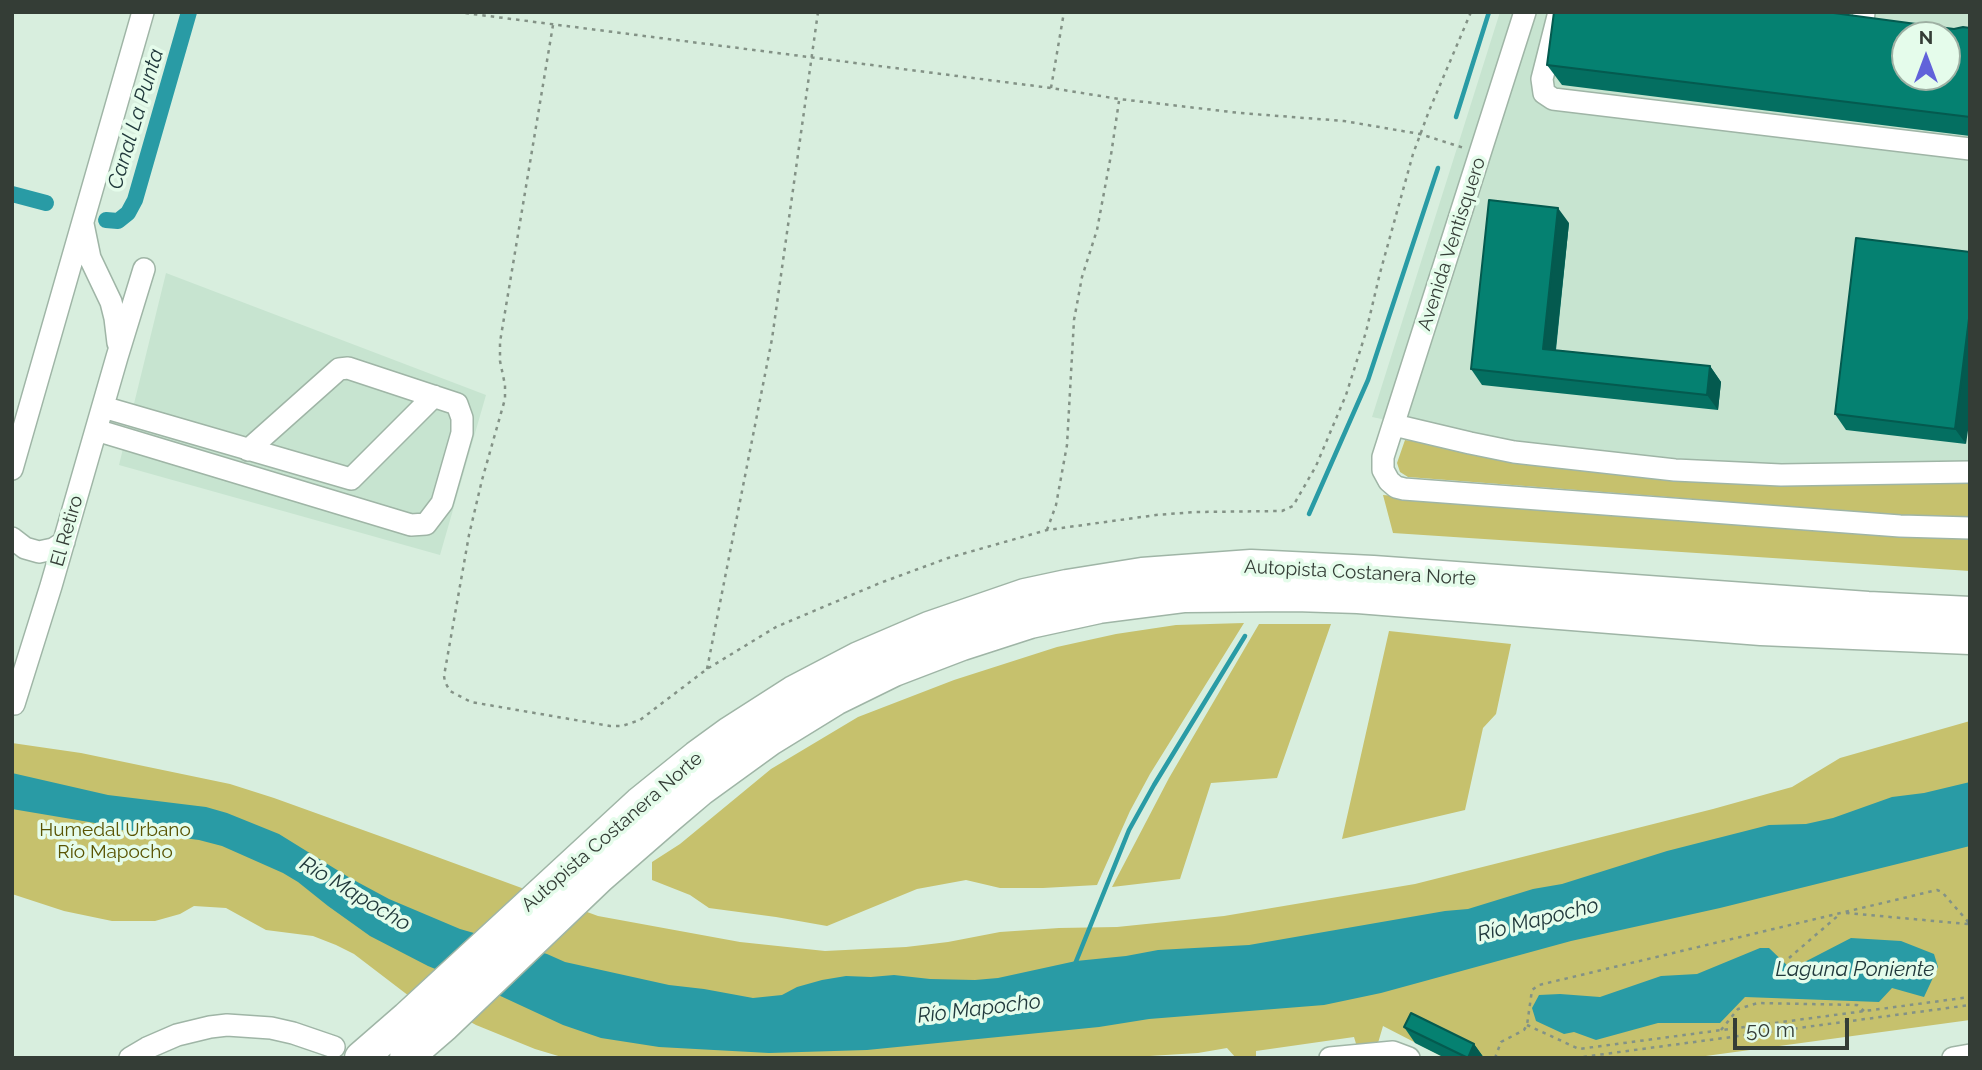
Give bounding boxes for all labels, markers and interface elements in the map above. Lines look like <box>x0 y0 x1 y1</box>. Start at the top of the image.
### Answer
north arrow <box>1891 21 1961 91</box>
text: N <box>1919 26 1933 48</box>
water label: Canal La Punta <box>103 46 169 192</box>
street label: Avenida Ventisquero <box>1413 155 1491 333</box>
street label: El Retiro <box>46 493 88 569</box>
street label: Autopista Costanera Norte <box>1243 556 1477 590</box>
street label: Autopista Costanera Norte <box>517 747 707 917</box>
park label: Humedal Urbano Río Mapocho <box>39 819 191 863</box>
water label: Río Mapocho <box>295 851 415 937</box>
water label: Río Mapocho <box>1475 893 1601 947</box>
water label: Laguna Poniente <box>1775 957 1935 983</box>
water label: Río Mapocho <box>916 989 1042 1029</box>
scale bar <box>1737 1004 1853 1048</box>
text: 50 m <box>1746 1017 1795 1042</box>

